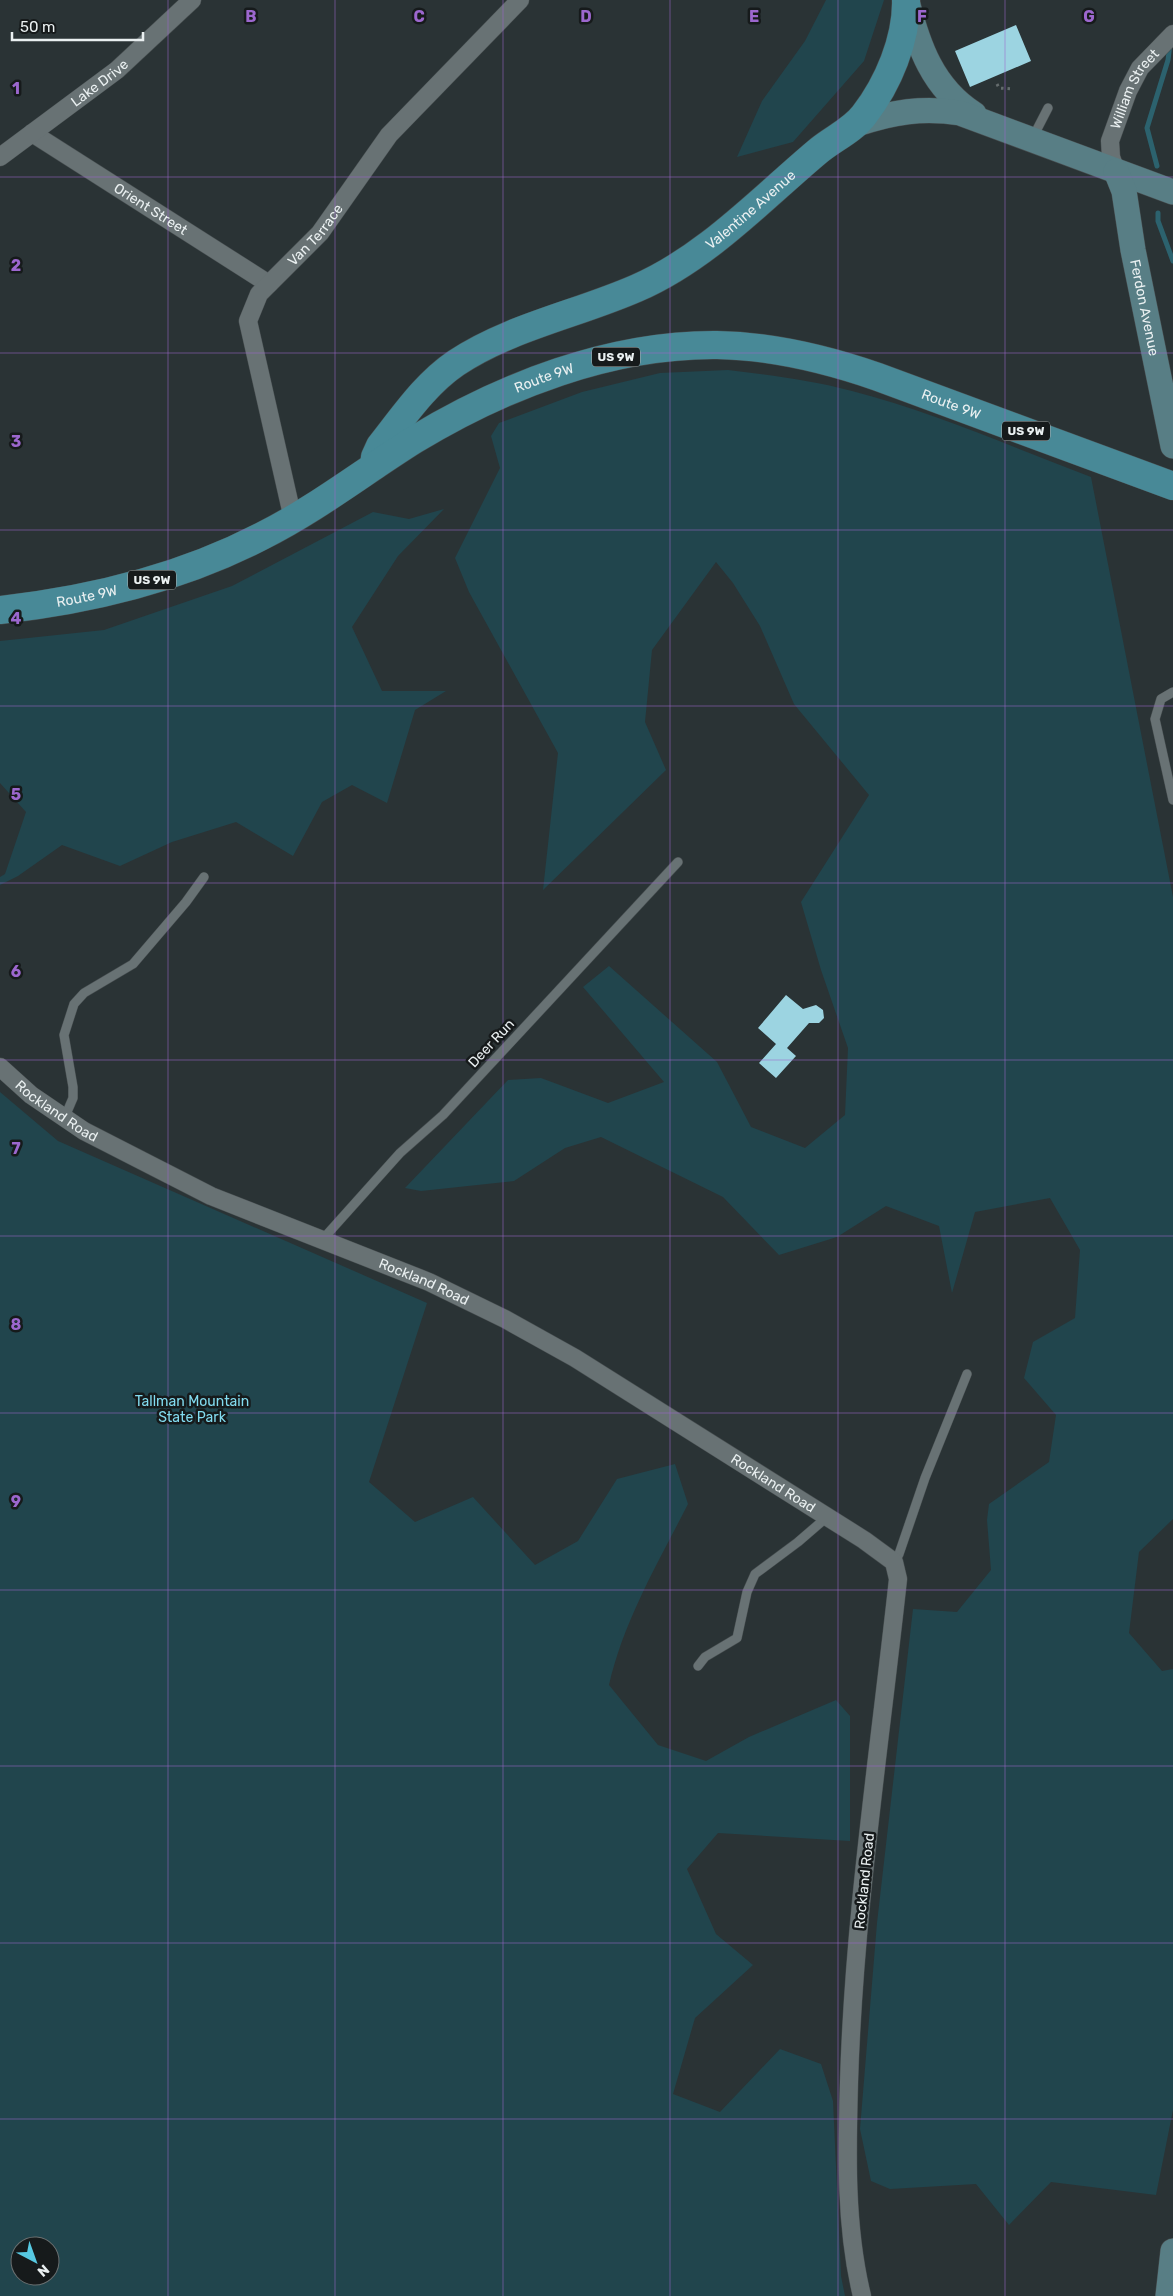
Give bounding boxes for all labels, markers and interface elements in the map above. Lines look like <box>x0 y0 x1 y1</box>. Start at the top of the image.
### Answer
text: B <box>245 7 257 26</box>
text: C <box>413 7 425 26</box>
text: D <box>580 7 592 26</box>
text: E <box>749 7 759 26</box>
text: F <box>917 7 927 26</box>
text: G <box>1083 7 1095 26</box>
scale bar <box>12 10 144 42</box>
text: 50 m <box>20 18 55 36</box>
street label: William Street <box>1107 45 1163 131</box>
street label: Lake Drive <box>68 56 132 110</box>
text: 1 <box>12 79 20 98</box>
street label: Valentine Avenue <box>702 166 799 253</box>
street label: Orient Street <box>111 179 191 239</box>
street label: Van Terrace <box>284 201 347 269</box>
text: 2 <box>11 256 21 275</box>
street label: Ferdon Avenue <box>1126 258 1162 358</box>
road number: US 9W <box>592 348 640 367</box>
street label: Route 9W <box>512 360 576 397</box>
street label: Route 9W <box>919 386 983 423</box>
road number: US 9W <box>1002 422 1050 441</box>
text: 3 <box>11 432 21 451</box>
road number: US 9W <box>128 570 176 590</box>
street label: Route 9W <box>55 582 119 611</box>
text: 4 <box>11 609 22 628</box>
text: 5 <box>11 785 21 804</box>
text: 6 <box>11 962 21 981</box>
street label: Deer Run <box>465 1016 518 1071</box>
street label: Rockland Road <box>12 1077 101 1146</box>
text: 7 <box>11 1139 21 1158</box>
street label: Rockland Road <box>376 1255 472 1309</box>
text: 8 <box>11 1315 22 1334</box>
park label: Tallman Mountain State Park <box>135 1393 249 1426</box>
street label: Rockland Road <box>728 1450 819 1516</box>
text: 9 <box>11 1492 21 1511</box>
street label: Rockland Road <box>851 1832 878 1930</box>
north arrow <box>10 2236 60 2286</box>
text: N <box>34 2261 53 2280</box>

